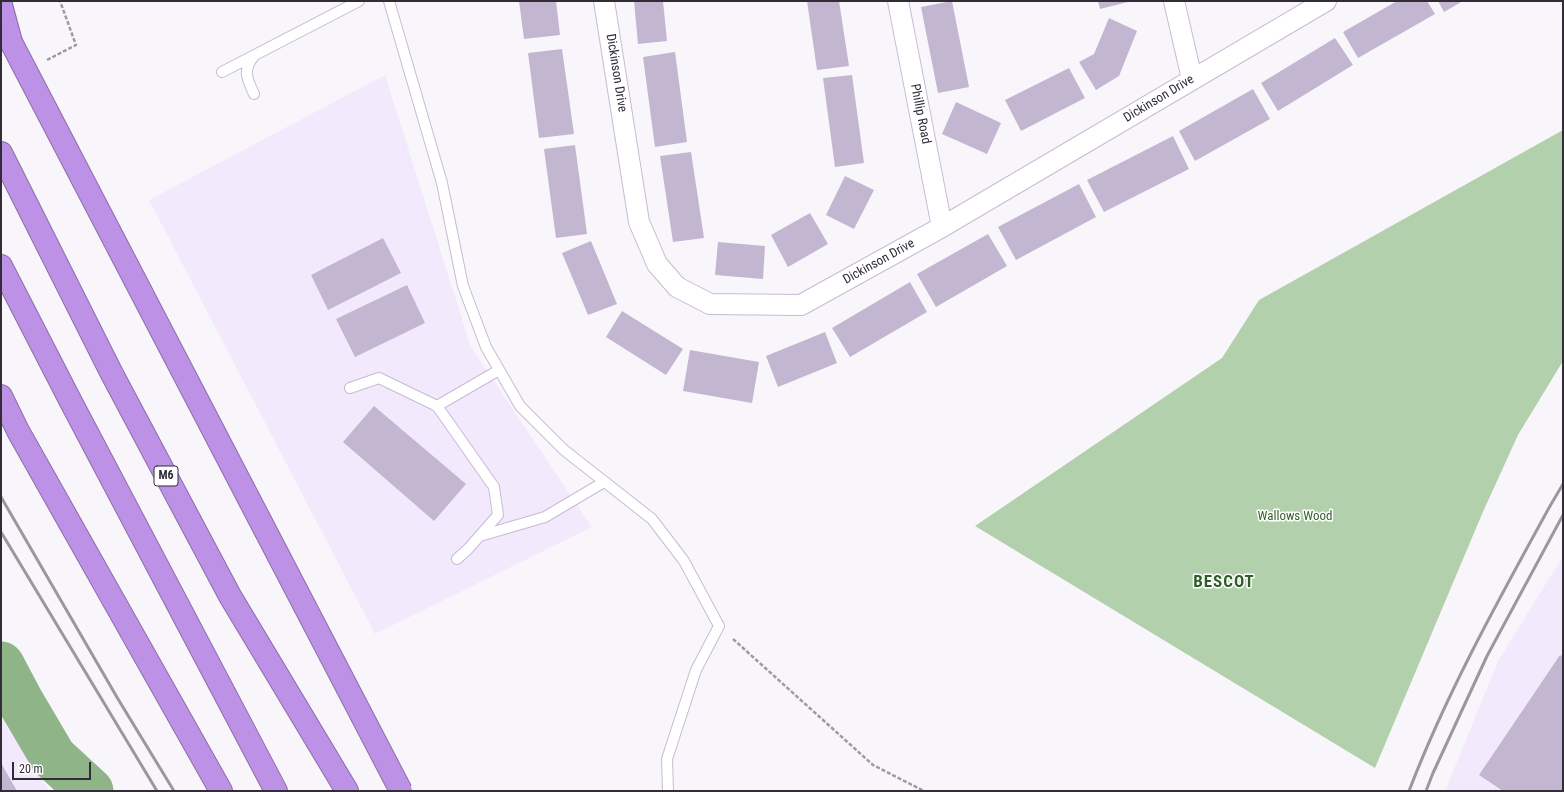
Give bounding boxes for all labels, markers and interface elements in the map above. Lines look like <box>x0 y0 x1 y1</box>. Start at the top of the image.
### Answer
street label: Dickinson Drive <box>602 33 630 113</box>
street label: Dickinson Drive <box>1121 72 1197 126</box>
street label: Phillip Road <box>907 83 933 145</box>
street label: Dickinson Drive <box>841 236 917 288</box>
road number: M6 <box>154 466 178 486</box>
park label: Wallows Wood <box>1258 509 1332 525</box>
district label: BESCOT <box>1193 573 1255 593</box>
scale bar <box>14 754 93 780</box>
text: 20 m <box>19 762 43 776</box>

